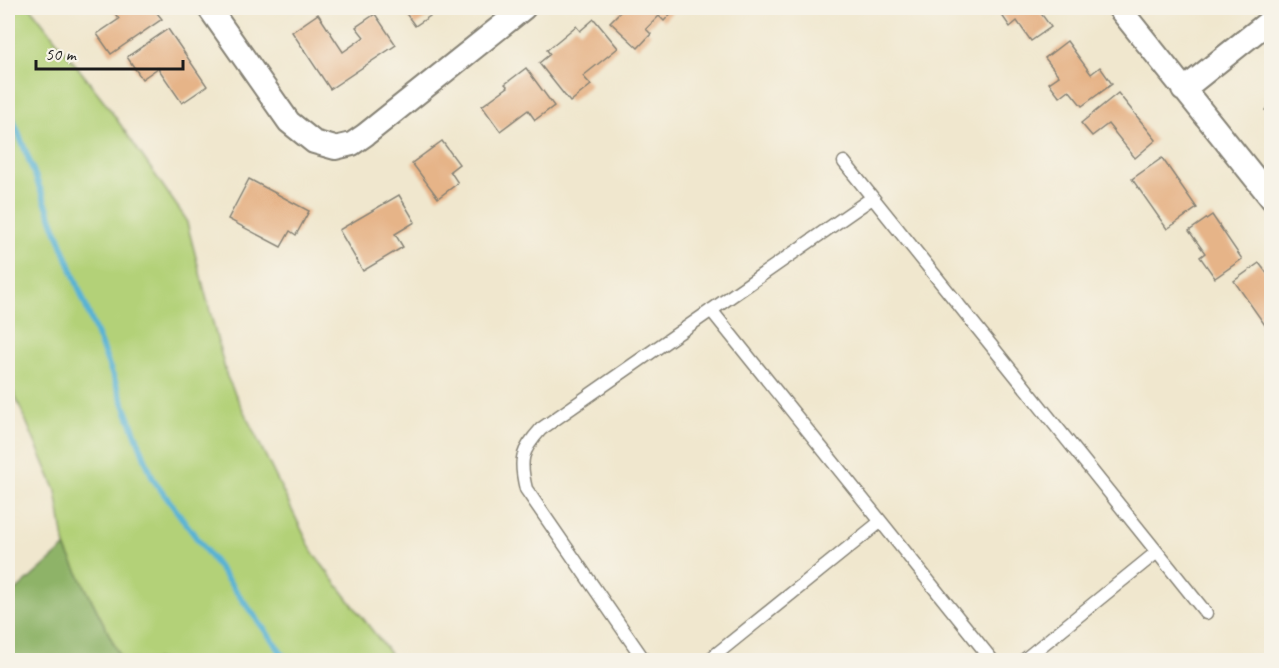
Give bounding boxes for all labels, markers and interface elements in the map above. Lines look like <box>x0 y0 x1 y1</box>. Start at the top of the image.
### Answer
scale bar <box>36 33 183 71</box>
text: 50 m <box>45 43 78 65</box>

